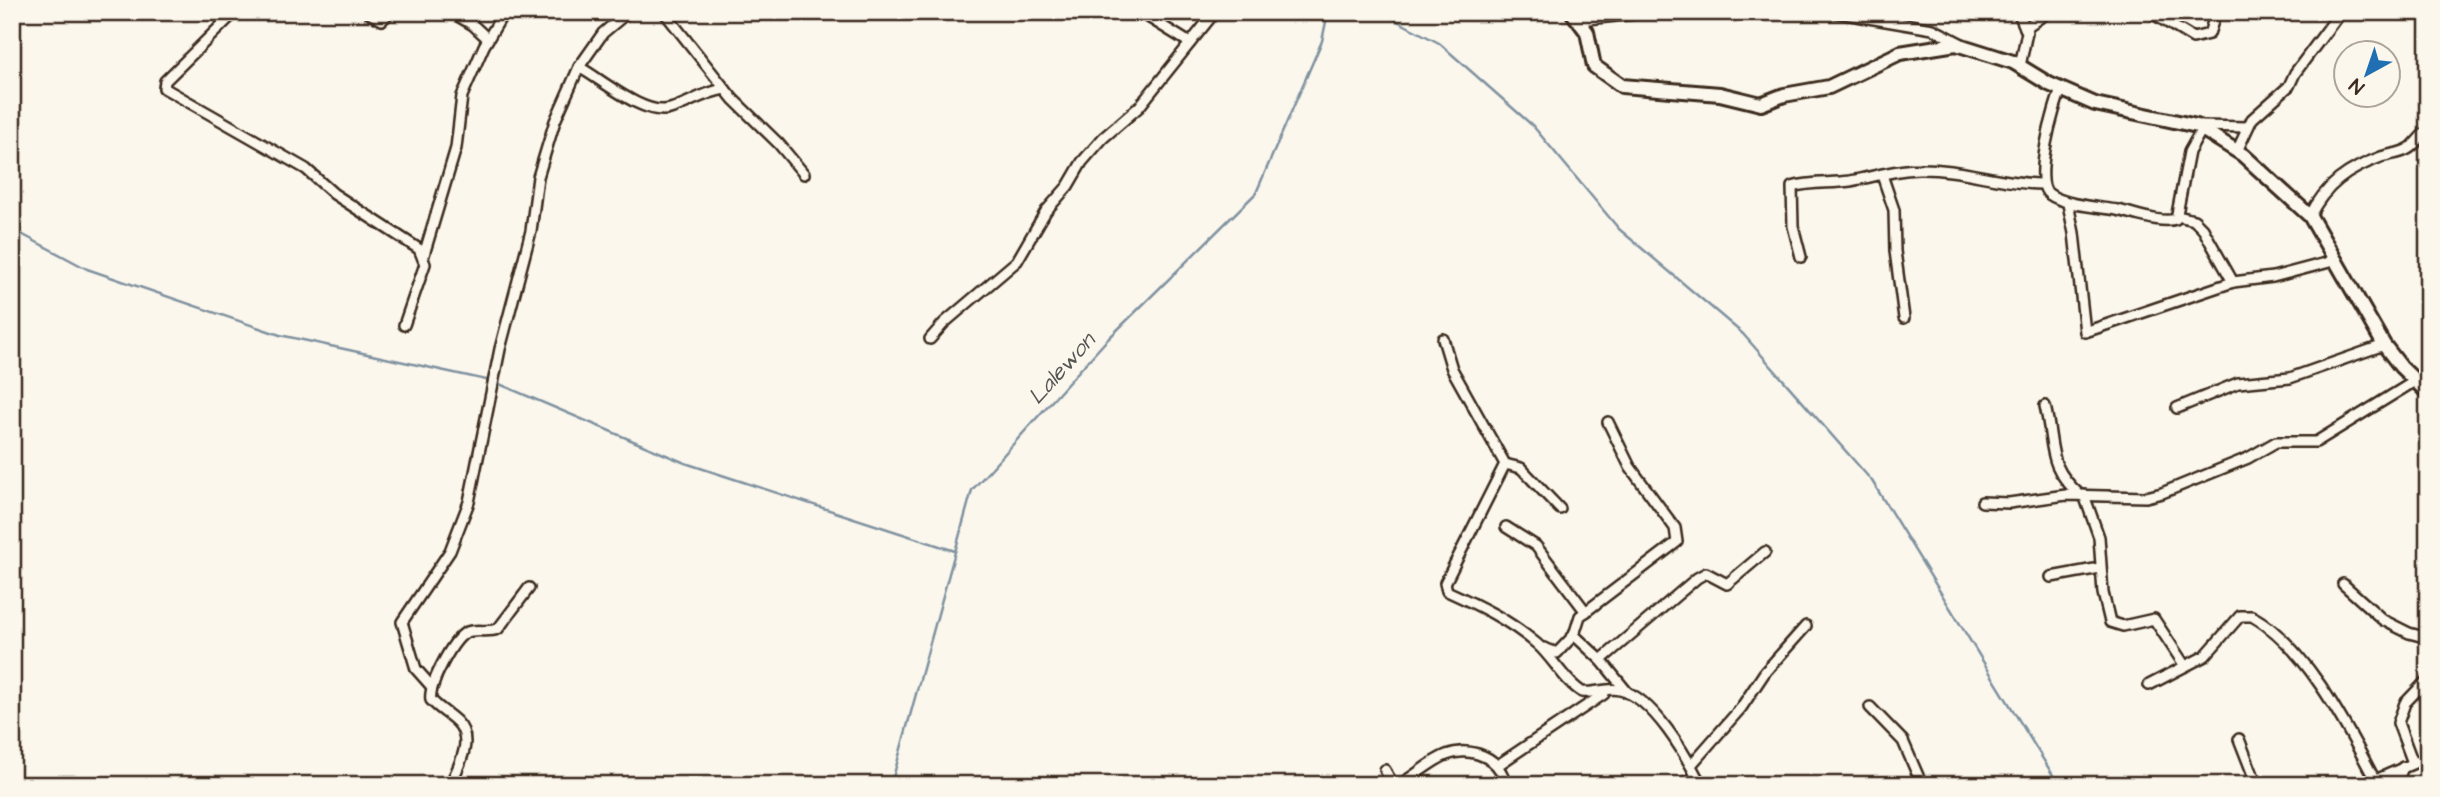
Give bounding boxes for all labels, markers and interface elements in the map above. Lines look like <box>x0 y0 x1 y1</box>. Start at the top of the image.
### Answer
north arrow <box>2332 38 2402 108</box>
text: N <box>2344 72 2370 100</box>
water label: Lalewon <box>1021 324 1104 412</box>

